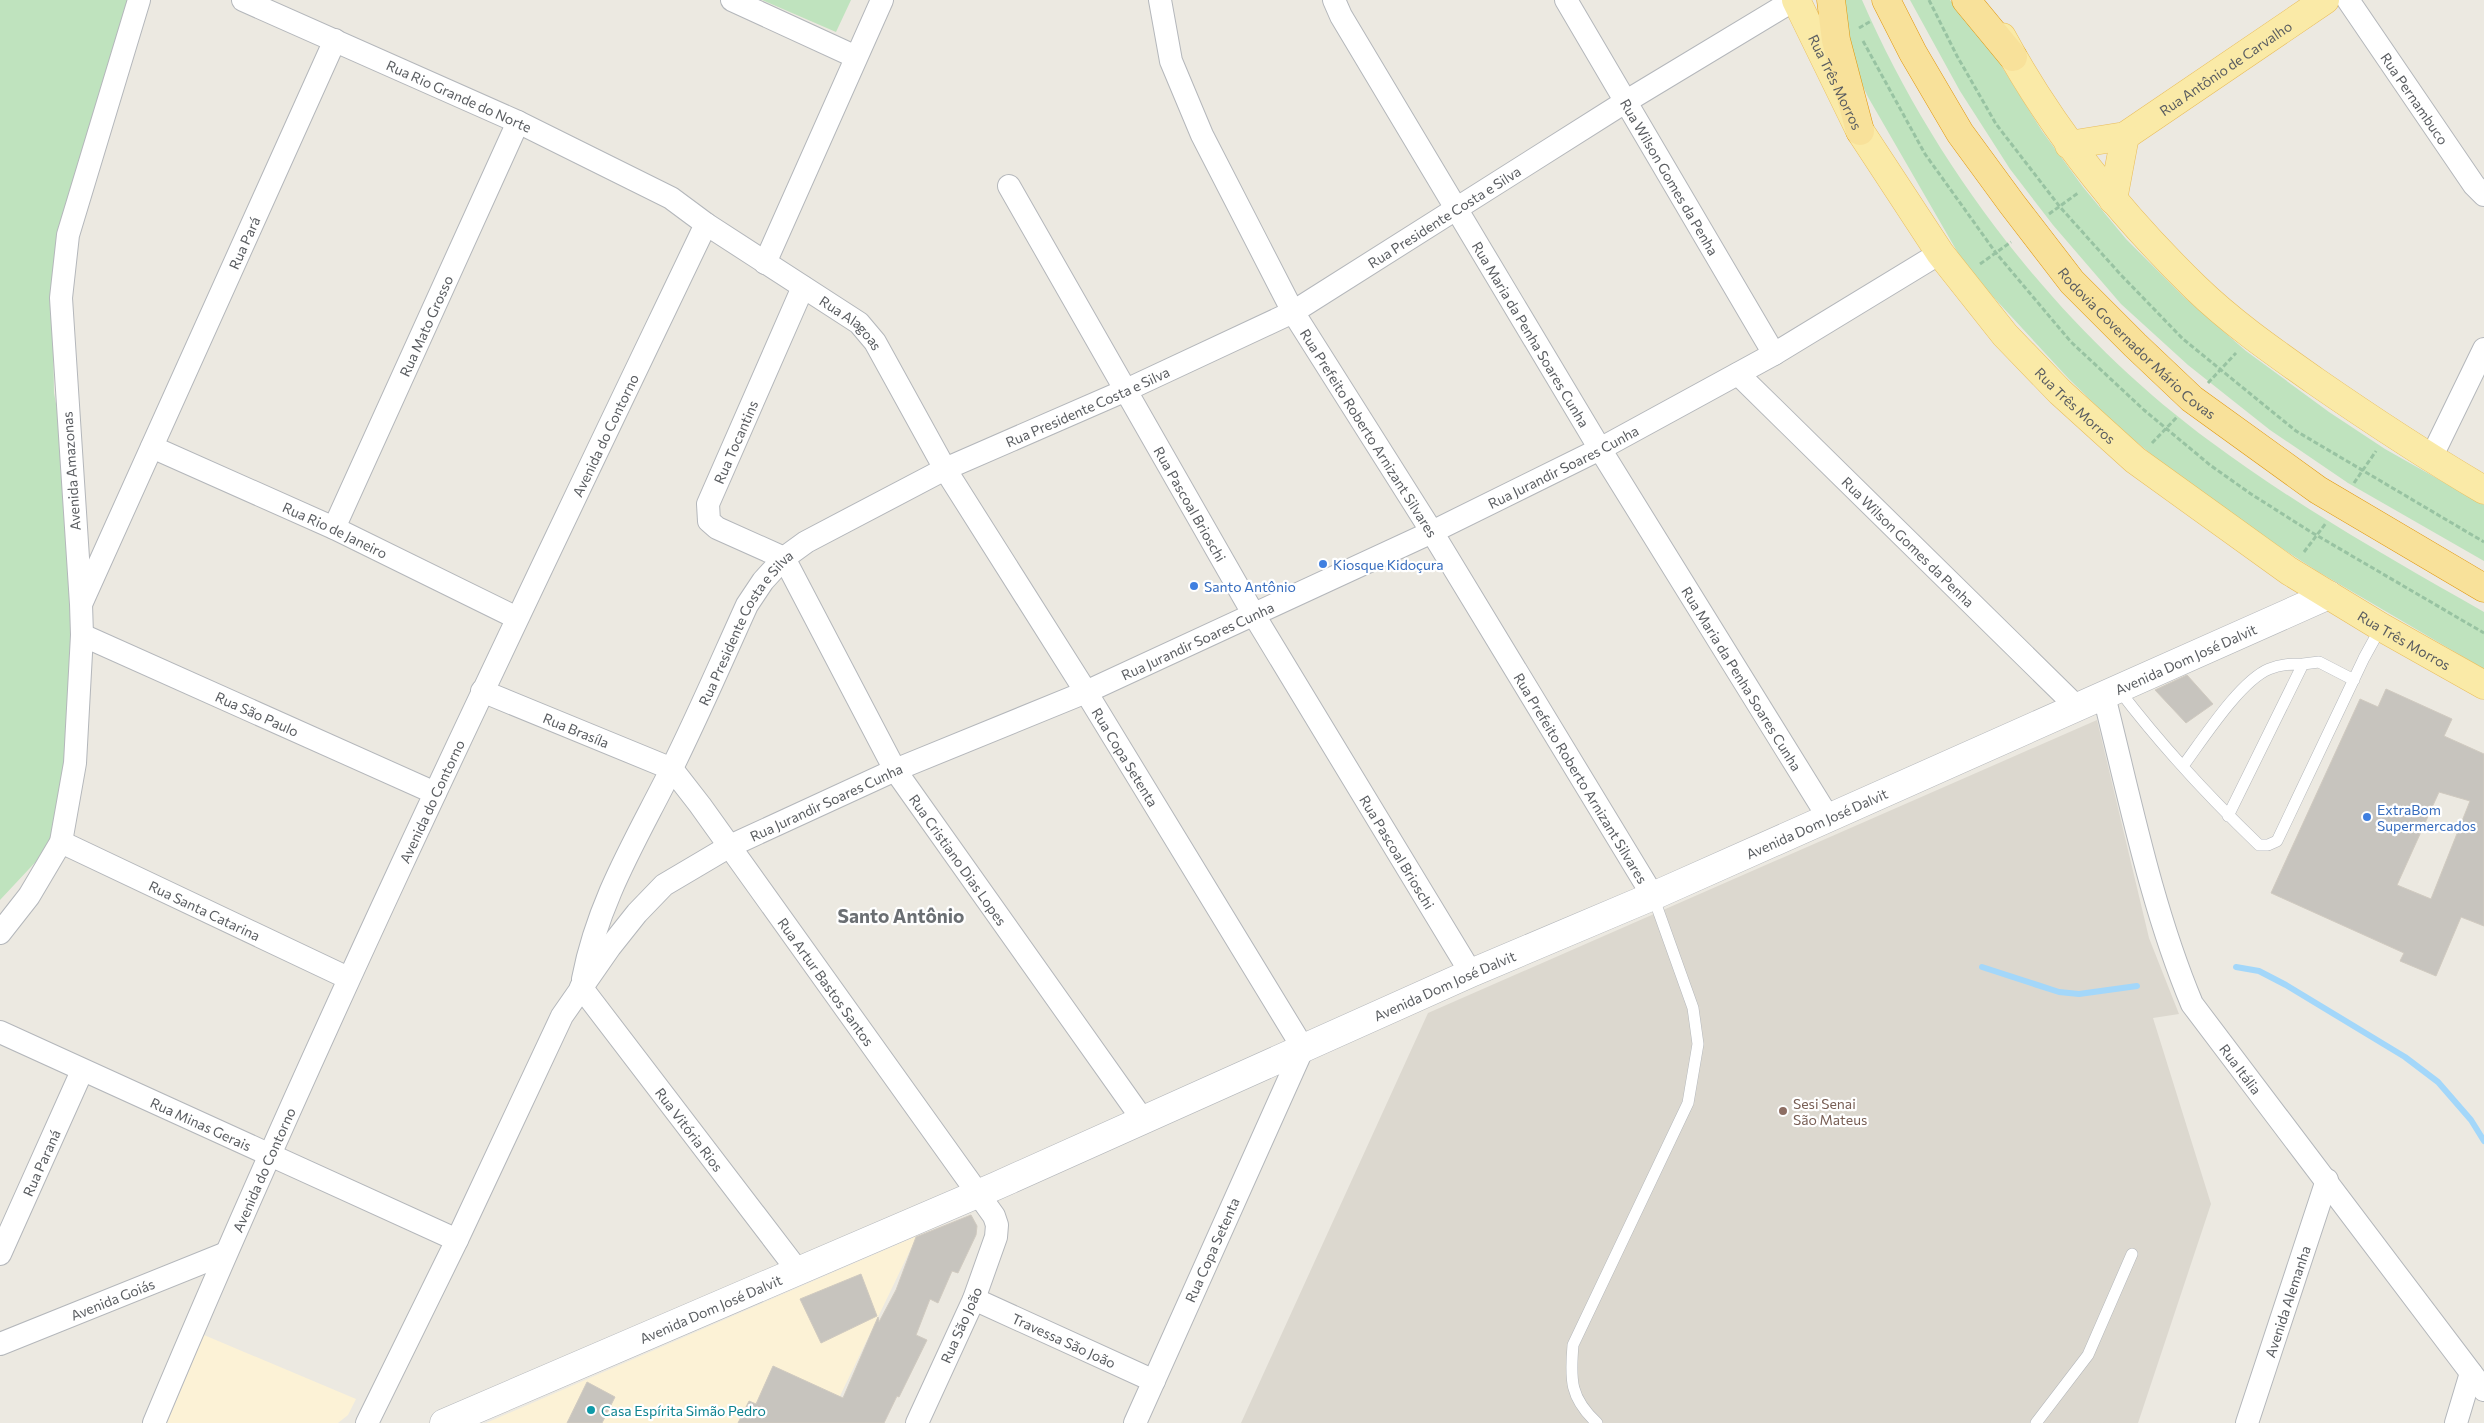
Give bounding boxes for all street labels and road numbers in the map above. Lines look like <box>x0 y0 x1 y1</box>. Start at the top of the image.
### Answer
street label: Rua Antônio de Carvalho <box>2156 17 2295 119</box>
street label: Rua Três Morros <box>1805 31 1866 132</box>
street label: Rua Pernambuco <box>2378 49 2452 148</box>
street label: Rua Rio Grande do Norte <box>384 56 534 136</box>
street label: Rua Wilson Gomes da Penha <box>1617 95 1722 258</box>
street label: Rua Presidente Costa e Silva <box>1364 162 1524 271</box>
street label: Rua Pará <box>224 214 263 272</box>
street label: Rua Maria da Penha Soares Cunha <box>1469 238 1593 430</box>
street label: Rodovia Governador Mário Covas <box>2055 264 2219 422</box>
street label: Rua Mato Grosso <box>395 272 456 379</box>
street label: Rua Alagoas <box>817 291 886 353</box>
street label: Rua Prefeito Roberto Arnizant Silvares <box>1297 325 1441 540</box>
street label: Rua Presidente Costa e Silva <box>1003 363 1172 450</box>
street label: Rua Três Morros <box>2032 363 2119 447</box>
street label: Avenida do Contorno <box>568 371 642 499</box>
street label: Rua Tocantins <box>710 397 761 486</box>
street label: Avenida Amazonas <box>58 411 84 531</box>
street label: Rua Jurandir Soares Cunha <box>1485 421 1641 512</box>
street label: Rua Pascoal Brioschi <box>1151 443 1230 564</box>
street label: Rua Wilson Gomes da Penha <box>1839 473 1978 610</box>
street label: Rua Rio de Janeiro <box>280 498 390 561</box>
street label: Rua Presidente Costa e Silva <box>694 546 796 708</box>
street label: Rua Maria da Penha Soares Cunha <box>1679 583 1806 774</box>
street label: Rua Jurandir Soares Cunha <box>1118 598 1276 683</box>
street label: Rua Três Morros <box>2355 607 2454 673</box>
street label: Avenida Dom José Dalvit <box>2112 620 2259 698</box>
street label: Rua Prefeito Roberto Arnizant Silvares <box>1511 669 1652 886</box>
street label: Rua São Paulo <box>213 687 302 739</box>
street label: Rua Copa Setenta <box>1089 704 1162 810</box>
street label: Rua Brasíla <box>541 709 612 751</box>
street label: Avenida do Contorno <box>395 737 468 866</box>
street label: Rua Jurandir Soares Cunha <box>747 759 905 844</box>
street label: Avenida Dom José Dalvit <box>1743 784 1890 862</box>
street label: Rua Cristiano Dias Lopes <box>906 791 1011 928</box>
street label: Rua Pascoal Brioschi <box>1357 792 1439 912</box>
street label: Rua Santa Catarina <box>146 876 263 944</box>
street label: Rua Artur Bastos Santos <box>775 914 878 1049</box>
street label: Avenida Dom José Dalvit <box>1371 947 1518 1024</box>
street label: Rua Itália <box>2217 1040 2266 1097</box>
street label: Rua Vitória Rios <box>652 1084 727 1175</box>
street label: Rua Minas Gerais <box>148 1093 254 1154</box>
street label: Avenida do Contorno <box>228 1105 298 1234</box>
street label: Rua Paraná <box>19 1127 63 1199</box>
street label: Rua Copa Setenta <box>1181 1195 1243 1305</box>
street label: Avenida Alemanha <box>2261 1243 2313 1360</box>
street label: Avenida Dom José Dalvit <box>637 1270 785 1347</box>
street label: Avenida Goiás <box>68 1274 157 1323</box>
street label: Rua São João <box>937 1284 985 1366</box>
street label: Travessa São João <box>1010 1309 1119 1371</box>

